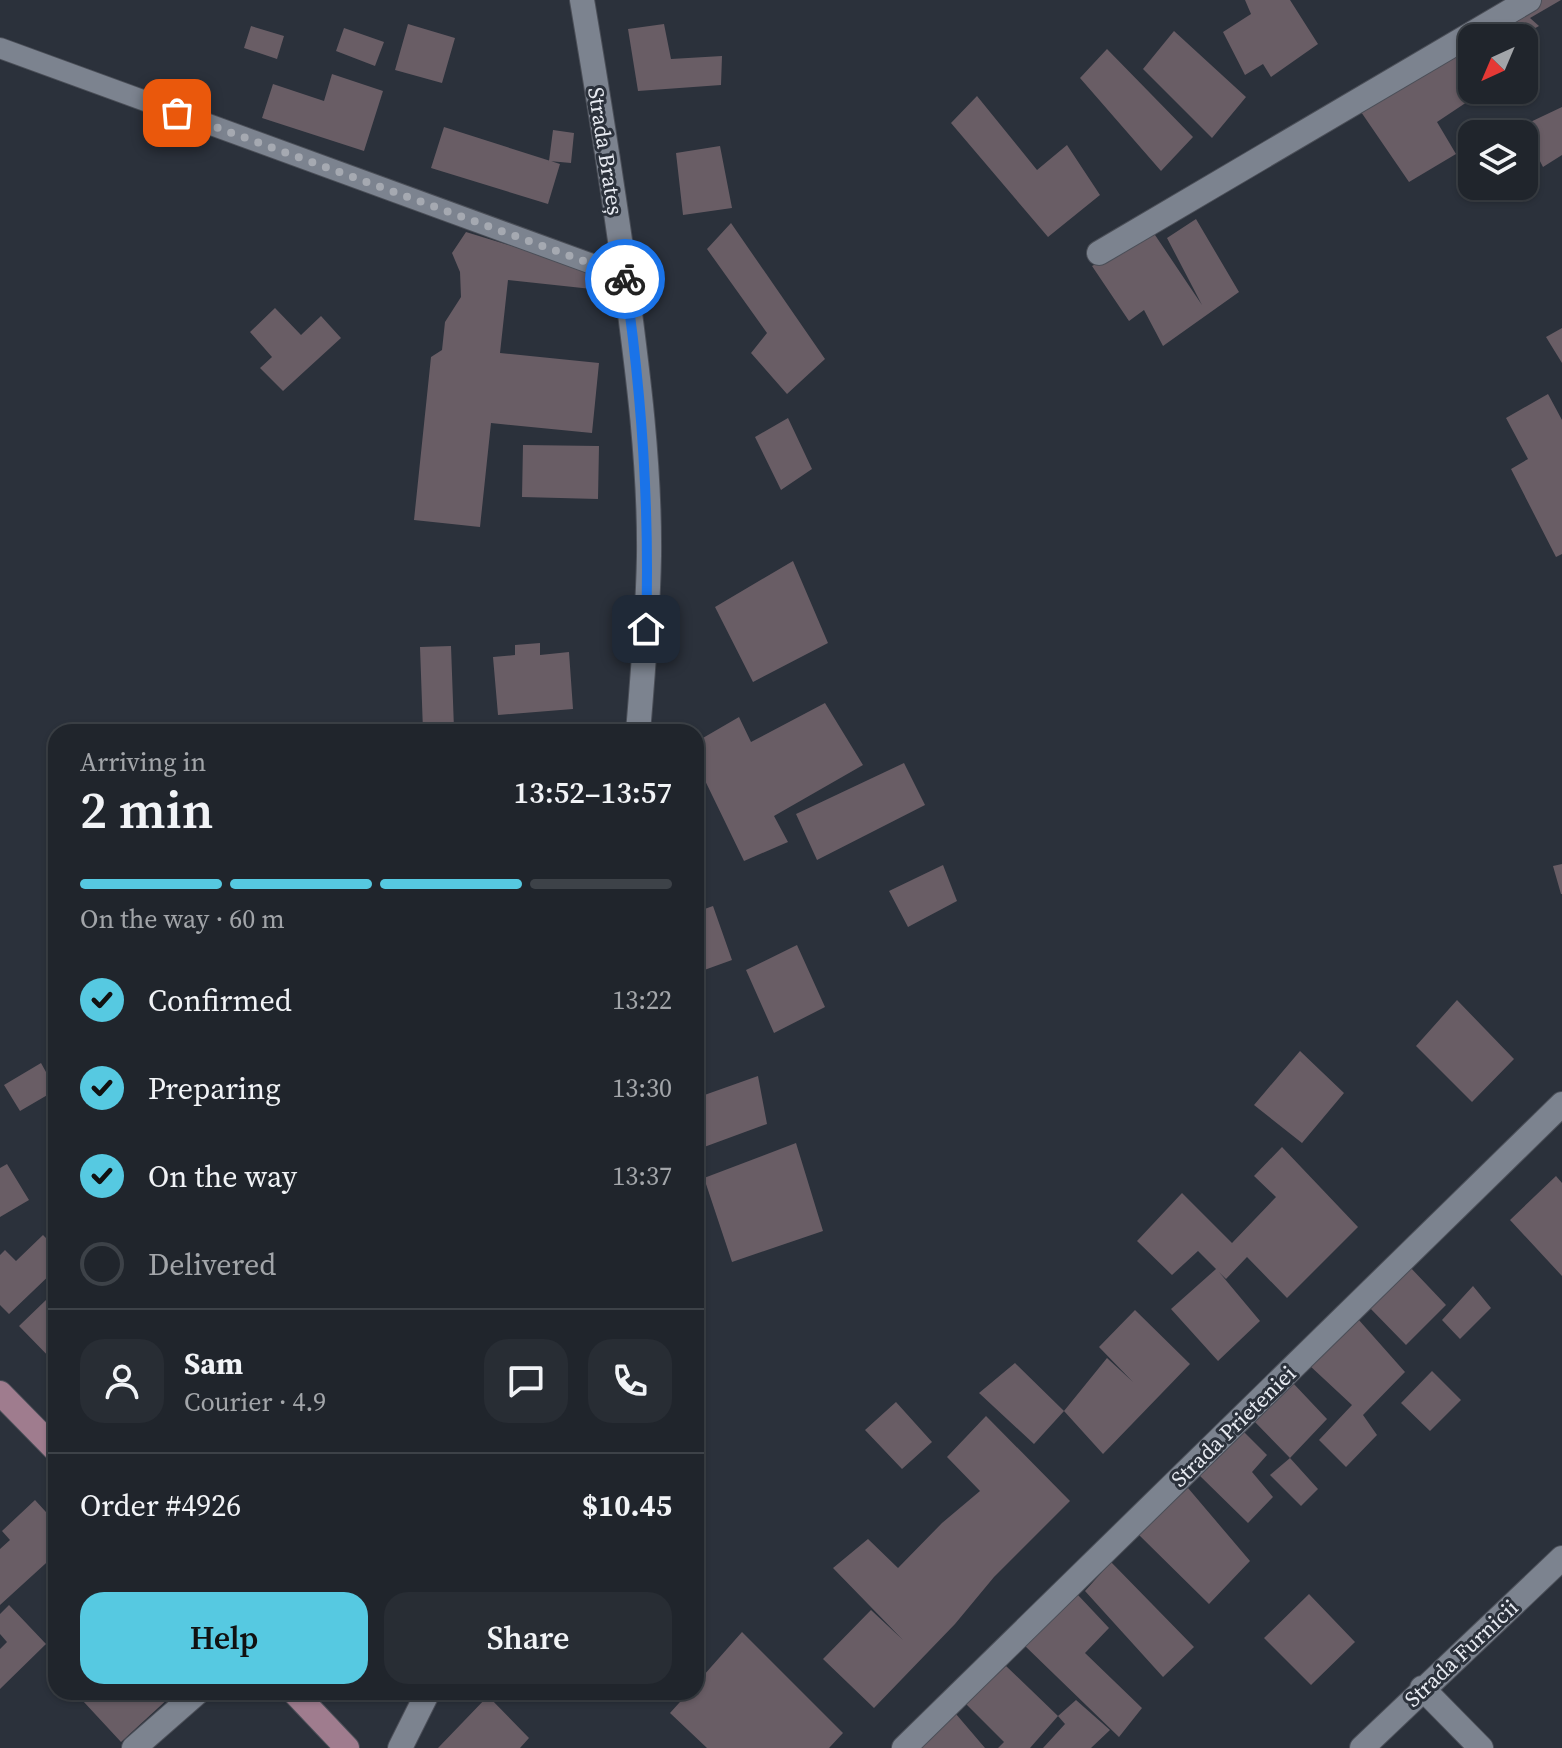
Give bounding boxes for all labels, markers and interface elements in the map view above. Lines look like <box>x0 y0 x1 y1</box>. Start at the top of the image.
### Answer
north arrow <box>1458 24 1538 104</box>
map controls <box>1458 24 1538 200</box>
pin <box>143 79 211 147</box>
street label: Strada Brateș <box>581 85 631 217</box>
icon: bag <box>155 91 199 135</box>
button: layers <box>1458 120 1538 200</box>
courier <box>585 239 665 319</box>
icon: bike <box>603 257 647 301</box>
pin <box>612 595 680 663</box>
icon: home <box>624 607 668 651</box>
text: Arriving in <box>80 744 206 780</box>
text: 13:52–13:57 <box>513 772 672 813</box>
text: 2 min <box>80 774 213 845</box>
text: On the way · 60 m <box>80 901 285 937</box>
icon: check <box>80 978 124 1022</box>
text: Confirmed <box>148 980 292 1021</box>
text: 13:22 <box>612 982 672 1018</box>
icon: check <box>80 1066 124 1110</box>
text: Preparing <box>148 1068 281 1109</box>
text: 13:30 <box>612 1070 672 1106</box>
icon: check <box>80 1154 124 1198</box>
text: On the way <box>148 1156 297 1197</box>
text: 13:37 <box>612 1158 672 1194</box>
text: Delivered <box>148 1244 276 1285</box>
button: person <box>80 1339 164 1423</box>
button: chat <box>484 1339 568 1423</box>
button: phone <box>588 1339 672 1423</box>
text: Sam <box>184 1343 243 1384</box>
street label: Strada Prieteniei <box>1164 1359 1302 1493</box>
text: Courier · 4.9 <box>184 1384 326 1420</box>
text: Order #4926 <box>80 1485 241 1526</box>
text: $10.45 <box>582 1485 672 1526</box>
button: Help <box>80 1592 368 1684</box>
button: Share <box>384 1592 672 1684</box>
street label: Strada Furnicii <box>1398 1593 1524 1713</box>

